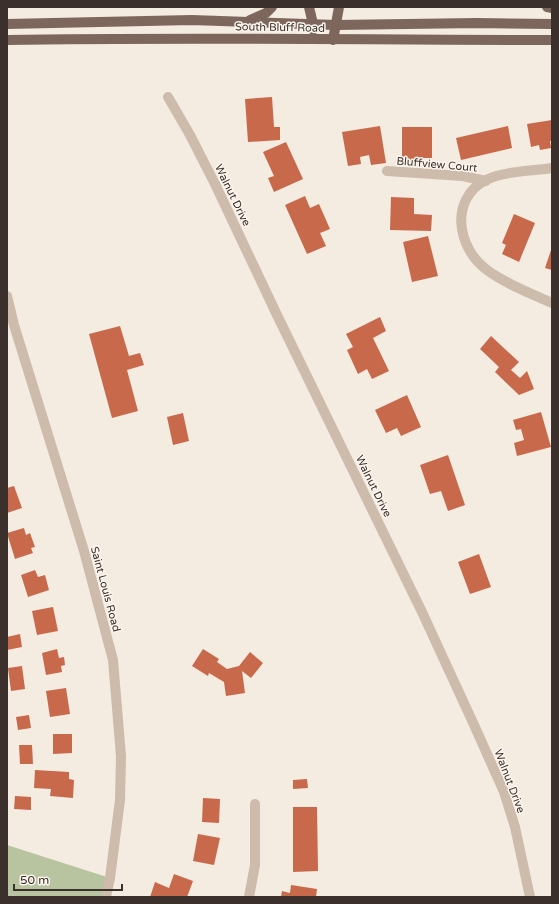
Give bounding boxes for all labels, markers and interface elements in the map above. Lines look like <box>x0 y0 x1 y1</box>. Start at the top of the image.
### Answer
street label: South Bluff Road <box>235 20 325 35</box>
street label: Bluffview Court <box>396 154 478 175</box>
street label: Walnut Drive <box>212 162 253 228</box>
street label: Walnut Drive <box>353 453 394 519</box>
street label: Saint Louis Road <box>88 545 123 633</box>
street label: Walnut Drive <box>491 748 528 815</box>
scale bar <box>14 866 122 892</box>
text: 50 m <box>20 873 49 887</box>

